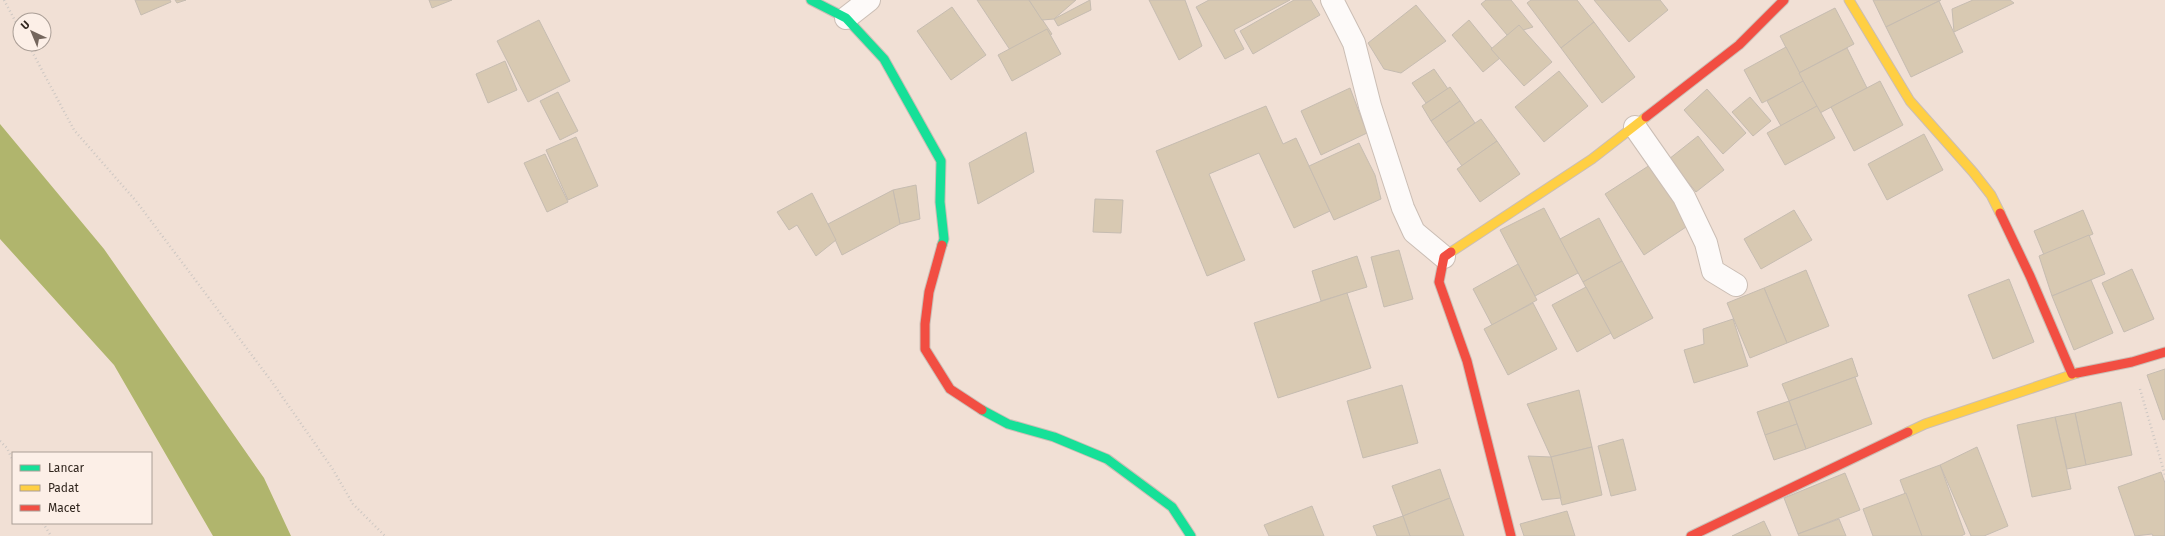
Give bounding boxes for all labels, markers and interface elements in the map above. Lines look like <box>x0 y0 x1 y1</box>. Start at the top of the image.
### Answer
north arrow <box>12 12 52 52</box>
text: U <box>18 18 32 32</box>
legend <box>12 452 152 524</box>
text: Lancar <box>48 461 85 475</box>
text: Padat <box>48 481 80 495</box>
text: Macet <box>48 501 81 515</box>

